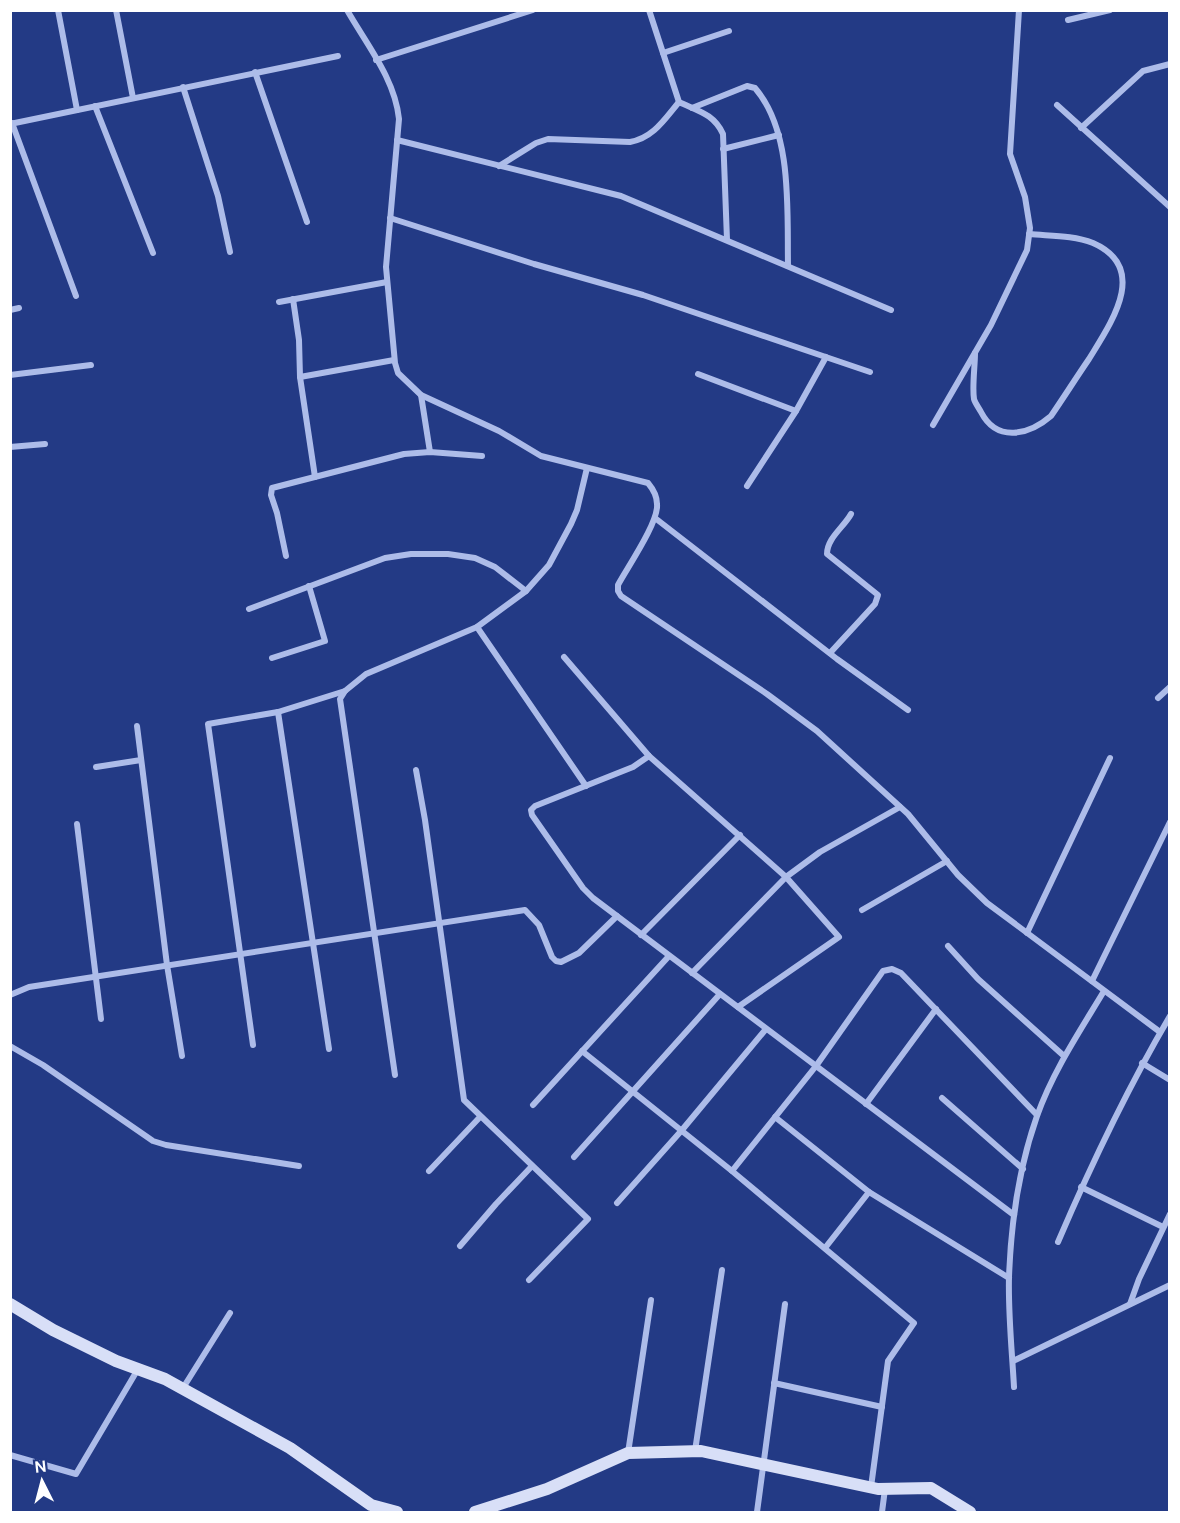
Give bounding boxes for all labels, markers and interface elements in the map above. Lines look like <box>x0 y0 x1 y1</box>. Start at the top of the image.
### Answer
north arrow <box>12 1451 72 1511</box>
text: N <box>34 1456 47 1478</box>

